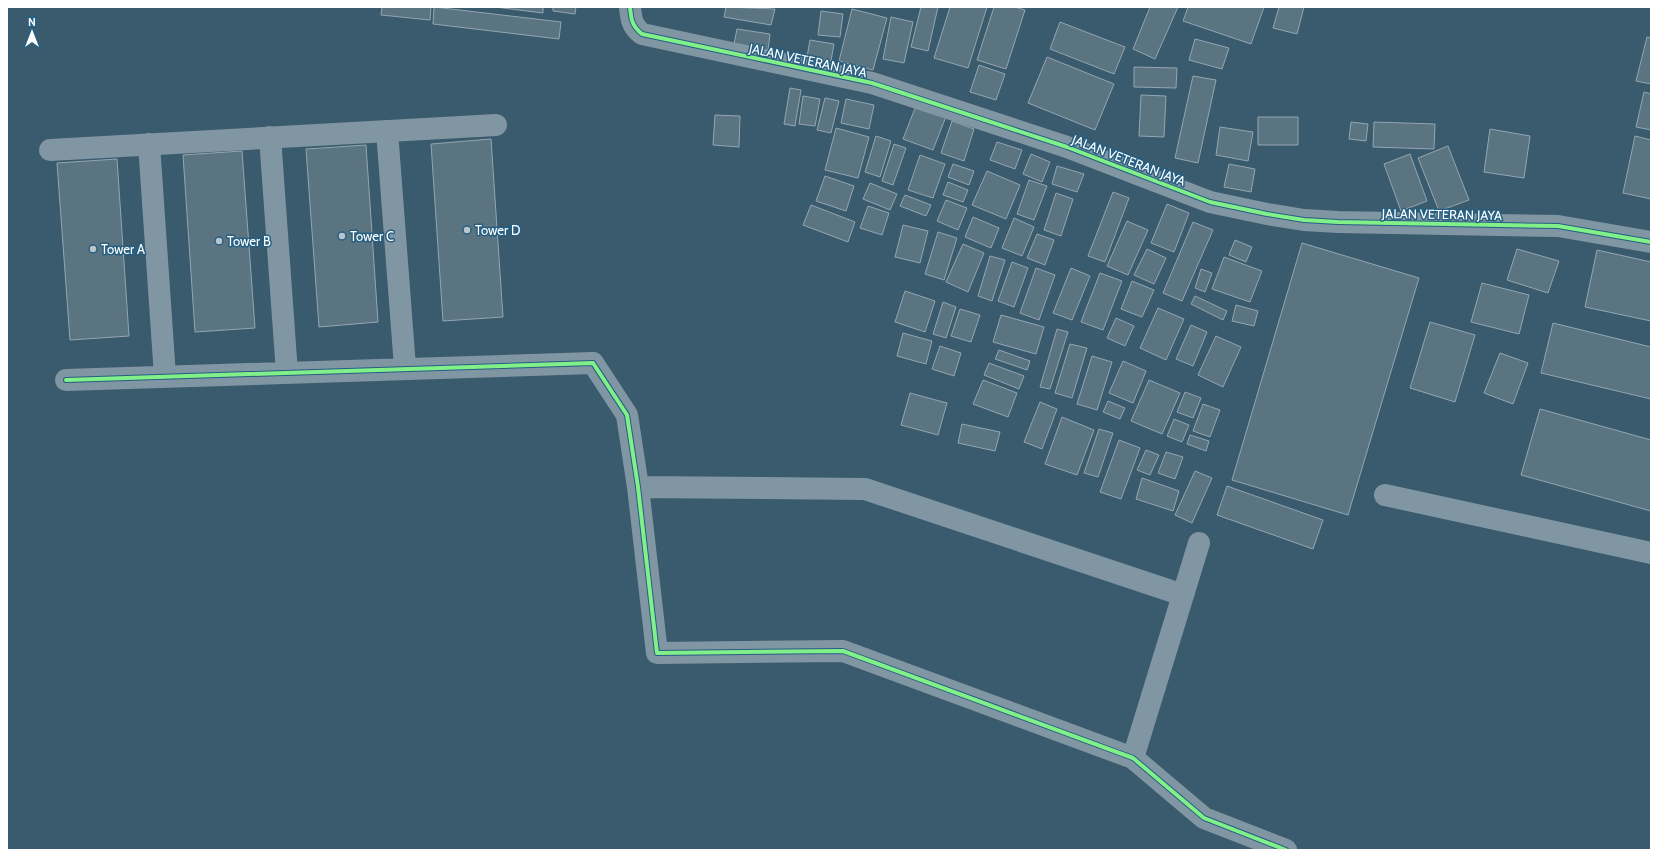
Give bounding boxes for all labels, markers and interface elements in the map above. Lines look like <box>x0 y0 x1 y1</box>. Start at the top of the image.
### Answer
north arrow <box>12 12 52 52</box>
text: N <box>28 15 36 29</box>
street label: JALAN VETERAN JAYA <box>747 39 868 80</box>
street label: JALAN VETERAN JAYA <box>1069 131 1188 189</box>
street label: JALAN VETERAN JAYA <box>1381 205 1502 223</box>
place label: Tower D <box>475 222 521 238</box>
marker: Tower D <box>462 225 472 235</box>
place label: Tower C <box>350 228 394 244</box>
marker: Tower C <box>337 231 347 241</box>
place label: Tower B <box>227 233 271 249</box>
marker: Tower B <box>214 236 224 246</box>
place label: Tower A <box>101 241 145 257</box>
marker: Tower A <box>88 244 98 254</box>

